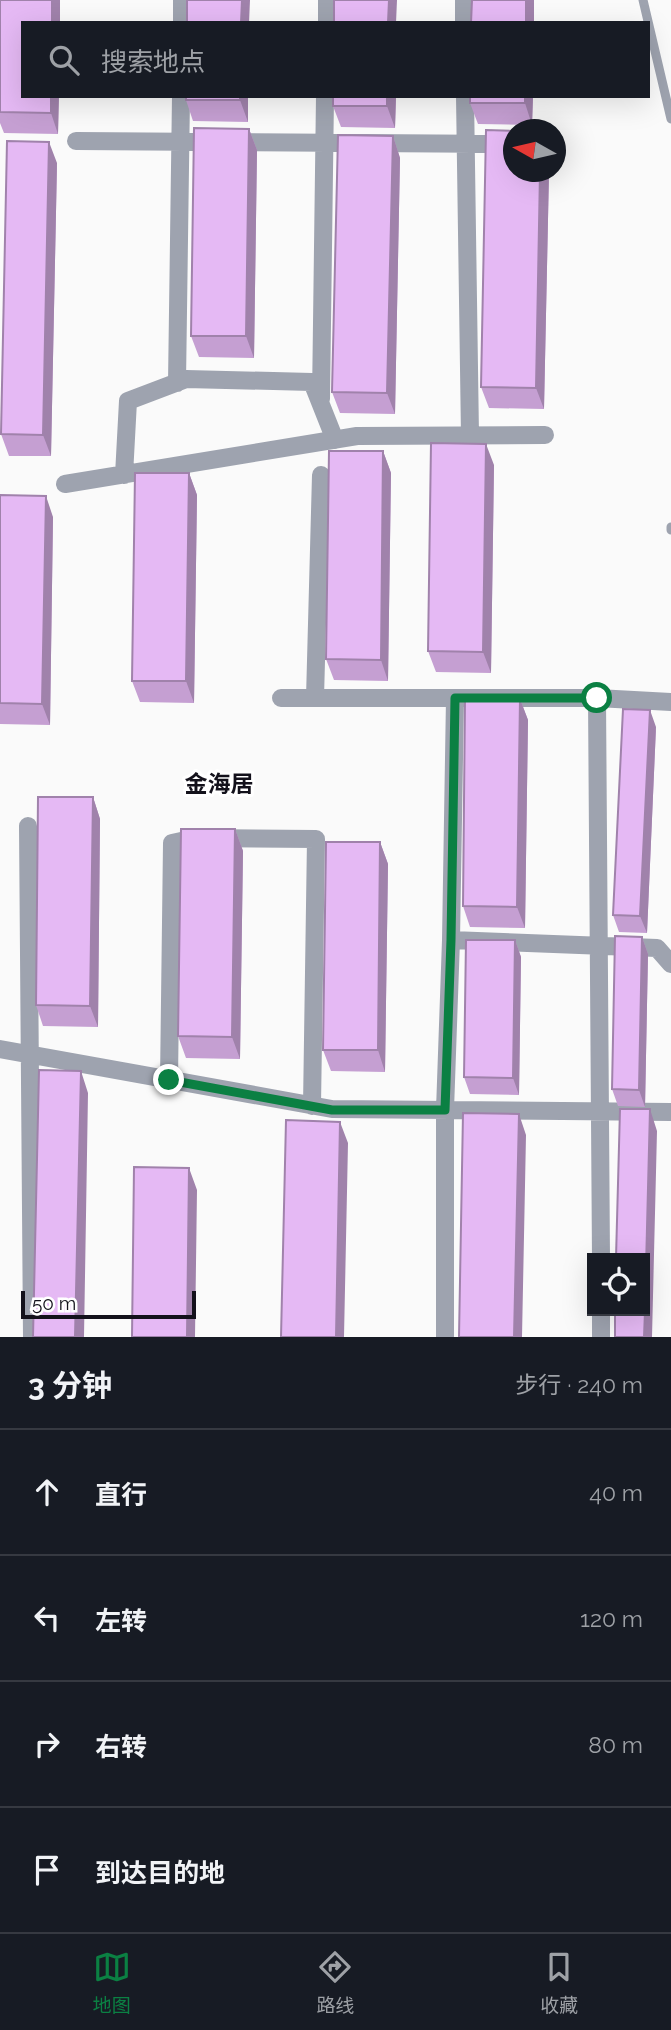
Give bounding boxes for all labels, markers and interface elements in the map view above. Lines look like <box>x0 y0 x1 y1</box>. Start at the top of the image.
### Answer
search box <box>21 21 650 98</box>
icon: search <box>45 41 83 79</box>
text: 搜索地点 <box>101 47 205 77</box>
north arrow <box>503 119 566 182</box>
route start <box>581 682 612 713</box>
district label: 金海居 <box>185 770 254 797</box>
route end <box>153 1064 184 1095</box>
map controls <box>587 1253 650 1316</box>
button: locate <box>587 1253 650 1316</box>
scale bar <box>21 1288 196 1320</box>
text: 50 m <box>32 1292 76 1314</box>
text: 3 分钟 <box>28 1368 112 1403</box>
text: 步行 · 240 m <box>515 1371 643 1398</box>
icon: ahead <box>28 1473 66 1511</box>
text: 40 m <box>589 1479 643 1506</box>
text: 直行 <box>95 1480 147 1510</box>
icon: left <box>28 1599 66 1637</box>
text: 120 m <box>580 1605 643 1632</box>
text: 左转 <box>95 1606 147 1636</box>
icon: right <box>28 1725 66 1763</box>
text: 80 m <box>588 1731 643 1758</box>
text: 右转 <box>95 1732 147 1762</box>
icon: arrive <box>28 1851 66 1889</box>
text: 到达目的地 <box>95 1858 225 1888</box>
tab: 地图 <box>93 1948 131 2017</box>
tab: 路线 <box>316 1948 354 2017</box>
tab: 收藏 <box>540 1948 578 2017</box>

